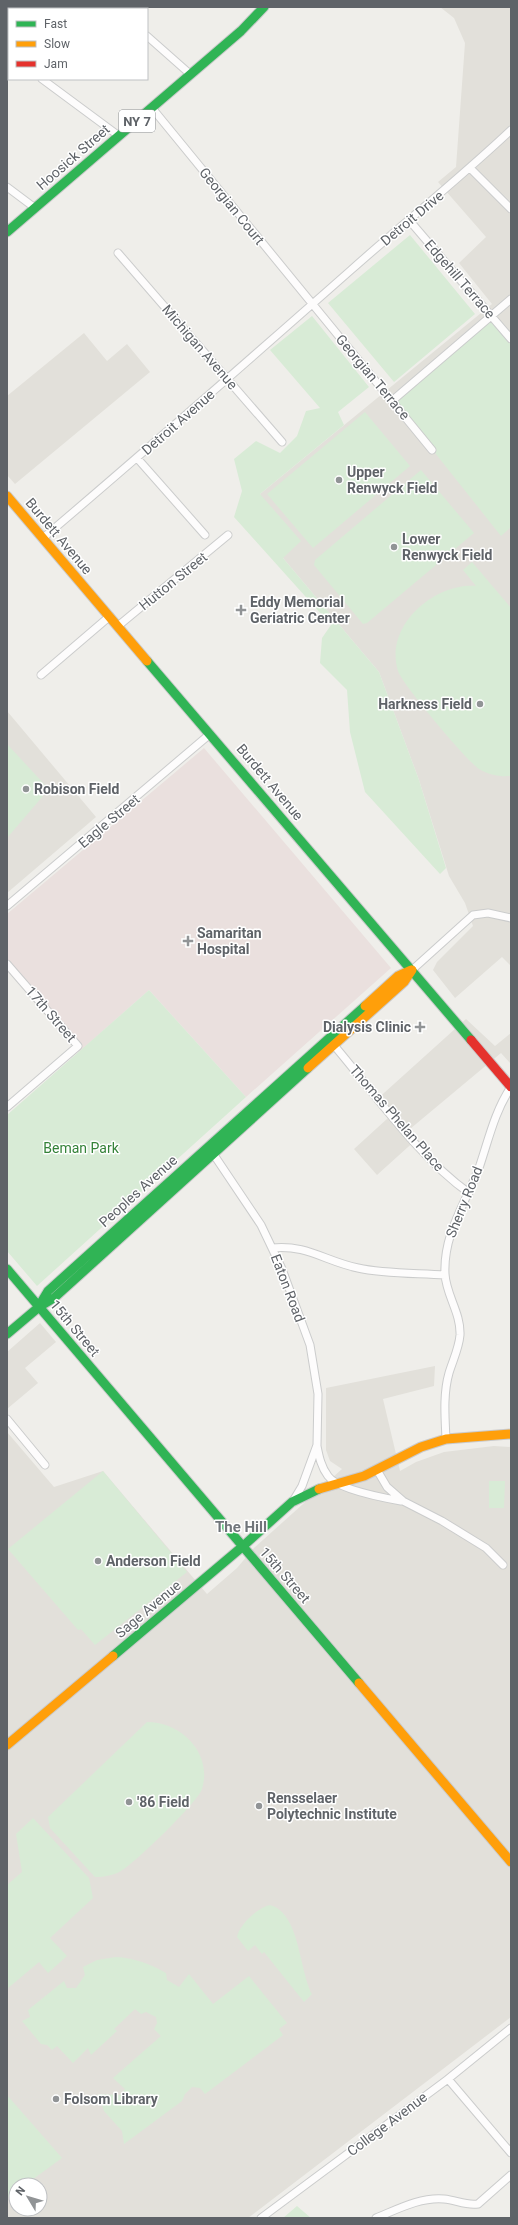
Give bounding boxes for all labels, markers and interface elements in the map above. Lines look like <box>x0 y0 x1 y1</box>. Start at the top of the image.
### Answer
legend <box>8 8 148 80</box>
text: Fast <box>44 17 67 31</box>
text: Slow <box>44 37 70 51</box>
text: Jam <box>44 57 68 71</box>
road number: NY 7 <box>119 110 155 132</box>
street label: Hoosick Street <box>33 121 113 193</box>
street label: Georgian Court <box>196 164 268 248</box>
street label: Detroit Drive <box>377 187 447 249</box>
street label: Edgehill Terrace <box>422 236 498 322</box>
street label: Michigan Avenue <box>159 302 241 392</box>
street label: Georgian Terrace <box>333 331 413 423</box>
street label: Detroit Avenue <box>138 386 218 458</box>
place label: Upper Renwyck Field <box>347 464 438 496</box>
marker: Upper Renwyck Field <box>334 475 344 485</box>
street label: Burdett Avenue <box>22 495 96 577</box>
place label: Lower Renwyck Field <box>402 531 493 563</box>
marker: Lower Renwyck Field <box>389 542 399 552</box>
street label: Hutton Street <box>136 548 211 613</box>
place label: Eddy Memorial Geriatric Center <box>250 594 350 626</box>
marker: Eddy Memorial Geriatric Center <box>235 604 247 616</box>
place label: Harkness Field <box>378 696 472 712</box>
marker: Harkness Field <box>475 699 485 709</box>
street label: Burdett Avenue <box>233 741 307 823</box>
place label: Robison Field <box>34 781 120 797</box>
marker: Robison Field <box>21 784 31 794</box>
street label: Eagle Street <box>75 791 143 851</box>
place label: Samaritan Hospital <box>197 925 262 957</box>
marker: Samaritan Hospital <box>182 935 194 947</box>
street label: 17th Street <box>23 983 80 1045</box>
place label: Dialysis Clinic <box>323 1019 411 1035</box>
marker: Dialysis Clinic <box>414 1021 426 1033</box>
street label: Thomas Phelan Place <box>347 1062 447 1174</box>
park label: Beman Park <box>43 1140 120 1156</box>
street label: Peoples Avenue <box>96 1152 180 1230</box>
street label: Sherry Road <box>442 1164 486 1240</box>
street label: Eaton Road <box>268 1252 308 1324</box>
street label: 15th Street <box>47 1297 103 1360</box>
district label: The Hill <box>215 1518 267 1536</box>
street label: 15th Street <box>257 1544 314 1606</box>
place label: Anderson Field <box>106 1553 201 1569</box>
marker: Anderson Field <box>93 1556 103 1566</box>
street label: Sage Avenue <box>112 1577 184 1641</box>
place label: Rensselaer Polytechnic Institute <box>267 1790 397 1822</box>
place label: '86 Field <box>137 1794 189 1810</box>
marker: '86 Field <box>124 1797 134 1807</box>
marker: Rensselaer Polytechnic Institute <box>254 1801 264 1811</box>
street label: College Avenue <box>344 2089 430 2159</box>
place label: Folsom Library <box>64 2091 159 2107</box>
marker: Folsom Library <box>51 2094 61 2104</box>
north arrow <box>8 2177 48 2217</box>
text: N <box>13 2184 28 2198</box>

